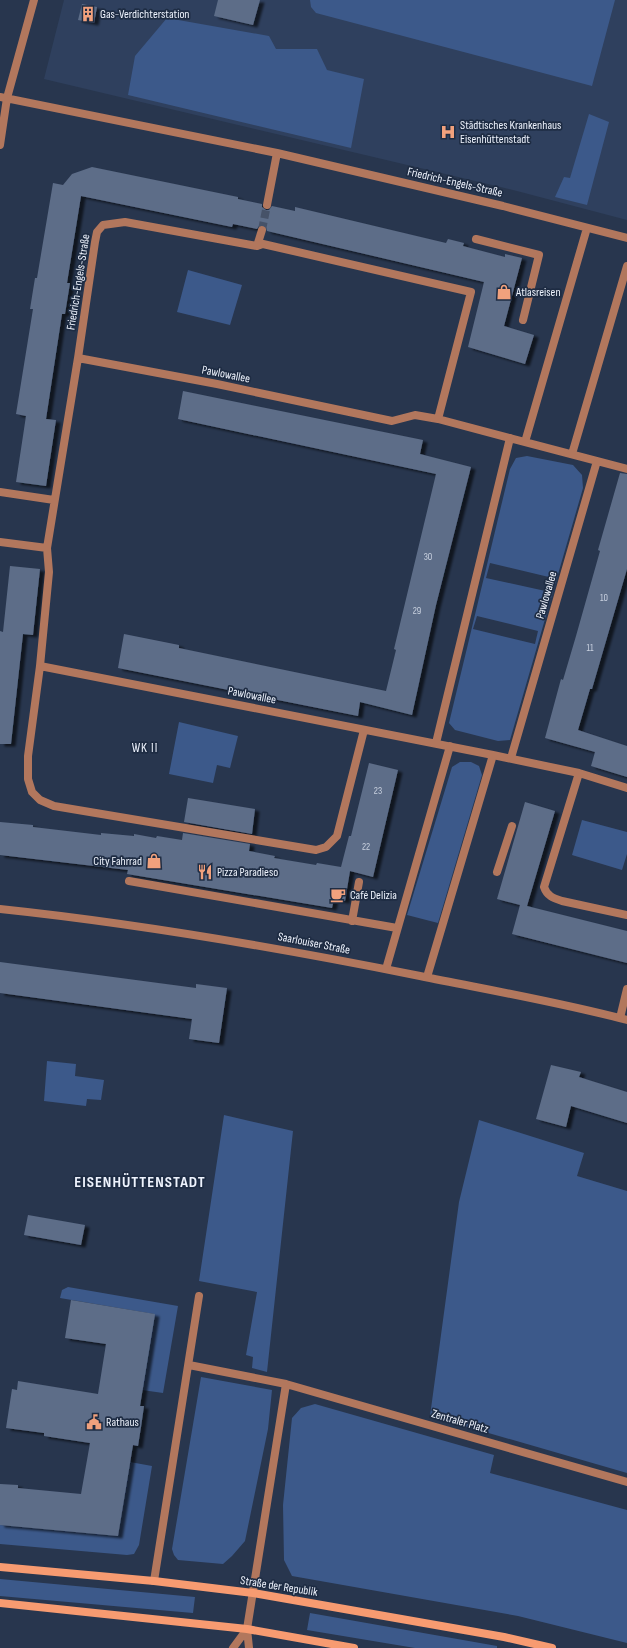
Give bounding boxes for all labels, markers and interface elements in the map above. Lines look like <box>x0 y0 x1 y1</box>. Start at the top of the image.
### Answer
building icon: Gas-Verdichterstation <box>79 5 97 23</box>
place label: Gas-Verdichterstation <box>100 7 190 22</box>
place label: Städtisches Krankenhaus Eisenhüttenstadt <box>460 118 561 147</box>
hospital icon: Städtisches Krankenhaus Eisenhüttenstadt <box>439 123 457 141</box>
street label: Friedrich-Engels-Straße <box>406 164 504 201</box>
street label: Friedrich-Engels-Straße <box>63 233 94 331</box>
shop icon: Atlasreisen <box>495 283 513 301</box>
place label: Atlasreisen <box>515 285 561 300</box>
street label: Pawlowallee <box>201 362 251 387</box>
house number: 30 <box>424 551 432 563</box>
street label: Pawlowallee <box>533 570 560 621</box>
house number: 10 <box>600 592 608 604</box>
house number: 29 <box>413 605 421 617</box>
house number: 11 <box>587 642 594 654</box>
street label: Pawlowallee <box>227 683 277 708</box>
district label: WK II <box>132 740 158 756</box>
house number: 23 <box>374 785 382 797</box>
house number: 22 <box>362 841 370 853</box>
shop icon: City Fahrrad <box>145 852 163 870</box>
place label: City Fahrrad <box>93 854 142 869</box>
restaurant icon: Pizza Paradieso <box>196 863 214 881</box>
place label: Pizza Paradieso <box>217 865 278 880</box>
cafe icon: Café Delizia <box>329 886 347 904</box>
place label: Café Delizia <box>350 888 397 903</box>
street label: Saarlouiser Straße <box>276 929 351 958</box>
district label: EISENHÜTTENSTADT <box>74 1173 206 1192</box>
street label: Zentraler Platz <box>430 1406 491 1437</box>
public building icon: Rathaus <box>85 1413 103 1431</box>
place label: Rathaus <box>106 1415 139 1430</box>
street label: Straße der Republik <box>239 1573 319 1600</box>

